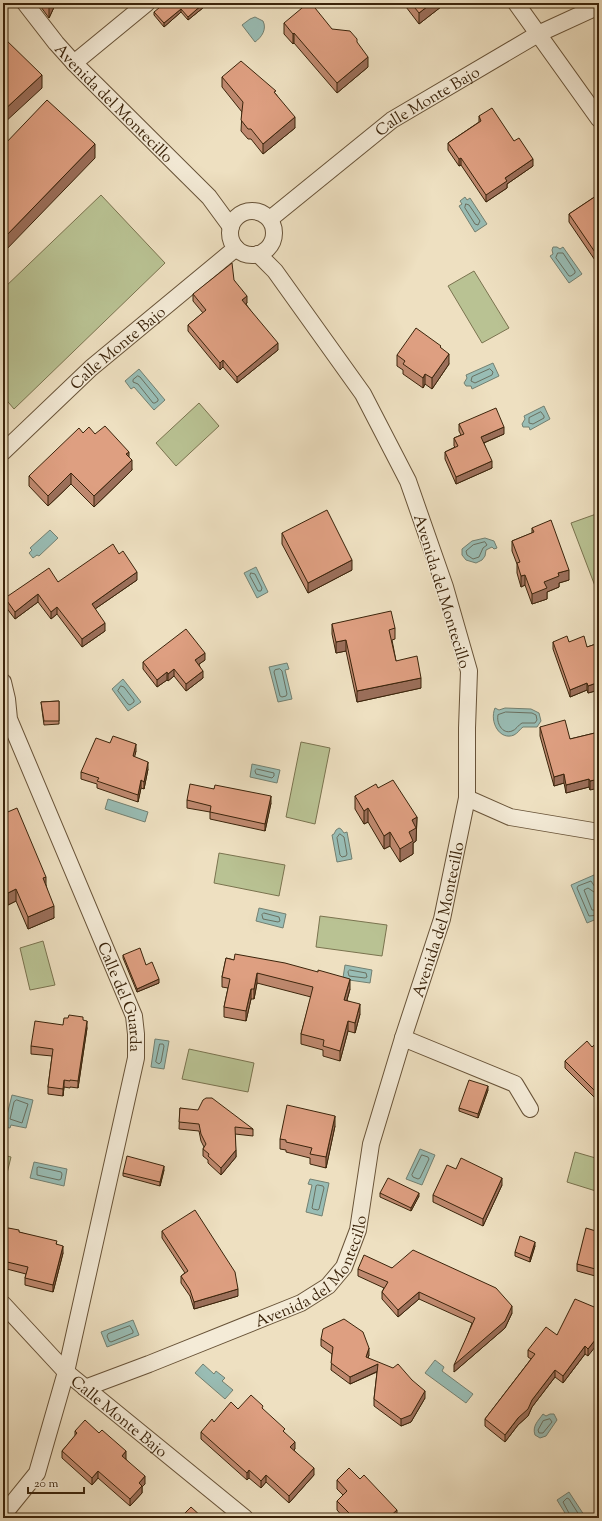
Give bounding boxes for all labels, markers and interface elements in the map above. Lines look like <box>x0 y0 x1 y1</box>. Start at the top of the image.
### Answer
street label: Avenida del Montecillo <box>48 39 177 169</box>
street label: Calle Monte Bajo <box>371 62 485 143</box>
street label: Calle Monte Bajo <box>66 302 172 396</box>
street label: Avenida del Montecillo <box>406 512 475 672</box>
street label: Avenida del Montecillo <box>408 840 472 1001</box>
street label: Calle del Guarda <box>90 939 145 1053</box>
street label: Avenida del Montecillo <box>252 1214 374 1334</box>
street label: Calle Monte Bajo <box>65 1371 172 1464</box>
scale bar <box>28 1469 84 1495</box>
text: 20 m <box>34 1475 59 1493</box>

